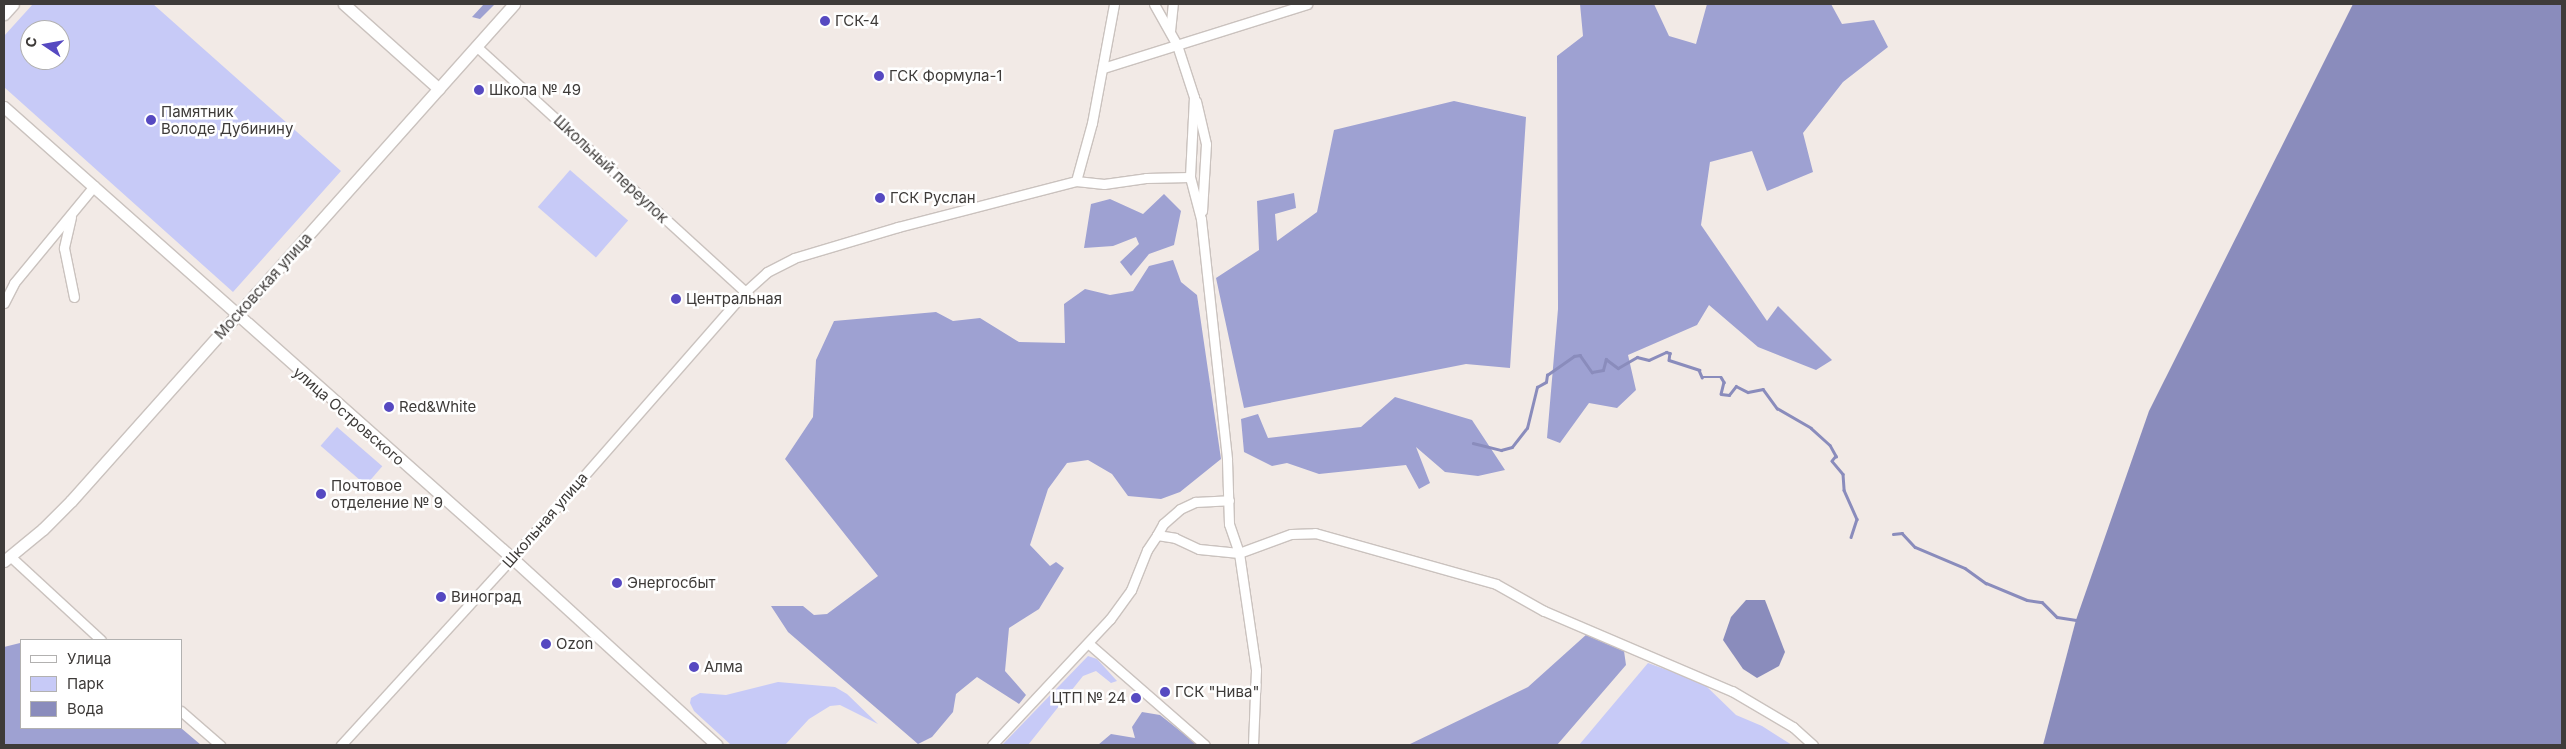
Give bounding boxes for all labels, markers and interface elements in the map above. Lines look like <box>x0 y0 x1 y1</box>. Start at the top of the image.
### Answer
place label: ГСК-4 <box>835 12 879 30</box>
marker: ГСК-4 <box>819 15 831 27</box>
north arrow <box>20 20 70 70</box>
text: С <box>21 35 40 49</box>
place label: ГСК Формула-1 <box>889 67 1002 85</box>
marker: ГСК Формула-1 <box>873 70 885 82</box>
place label: Школа № 49 <box>489 81 581 99</box>
marker: Школа № 49 <box>473 84 485 96</box>
place label: Памятник Володе Дубинину <box>161 102 293 137</box>
street label: Школьный переулок <box>550 111 672 227</box>
marker: Памятник Володе Дубинину <box>145 114 157 126</box>
place label: ГСК Руслан <box>890 189 976 207</box>
marker: ГСК Руслан <box>874 192 886 204</box>
street label: Московская улица <box>211 229 315 343</box>
place label: Центральная <box>686 290 782 308</box>
marker: Центральная <box>670 293 682 305</box>
street label: улица Островского <box>290 363 408 469</box>
place label: Red&White <box>399 398 476 416</box>
marker: Red&White <box>383 401 395 413</box>
street label: Школьная улица <box>499 469 591 571</box>
place label: Почтовое отделение № 9 <box>331 476 443 511</box>
marker: Почтовое отделение № 9 <box>315 488 327 500</box>
place label: Энергосбыт <box>627 574 716 592</box>
marker: Энергосбыт <box>611 577 623 589</box>
place label: Виноград <box>451 588 521 606</box>
marker: Виноград <box>435 591 447 603</box>
place label: Ozon <box>556 635 593 653</box>
marker: Ozon <box>540 638 552 650</box>
legend <box>20 639 182 729</box>
text: Улица <box>67 649 111 668</box>
place label: Алма <box>704 658 743 676</box>
marker: Алма <box>688 661 700 673</box>
text: Парк <box>67 674 104 693</box>
place label: ГСК "Нива" <box>1175 683 1259 701</box>
marker: ГСК "Нива" <box>1159 686 1171 698</box>
place label: ЦТП № 24 <box>1051 689 1126 707</box>
marker: ЦТП № 24 <box>1130 692 1142 704</box>
text: Вода <box>67 699 104 718</box>

